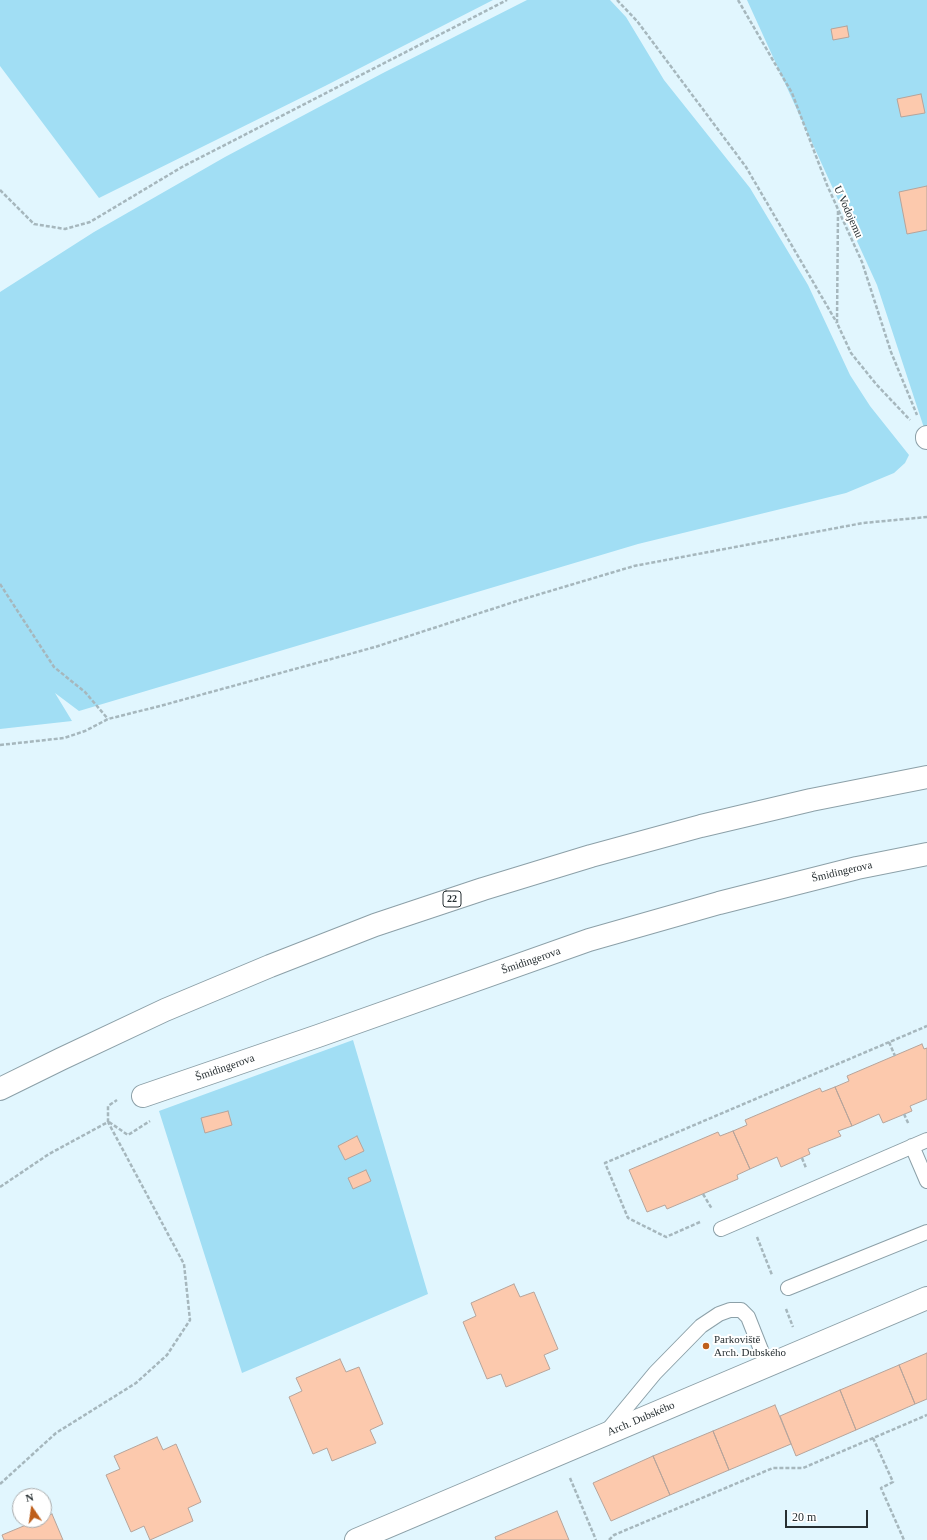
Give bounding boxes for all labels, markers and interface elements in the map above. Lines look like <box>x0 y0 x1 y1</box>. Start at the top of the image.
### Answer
street label: U Vodojemu <box>831 184 865 240</box>
street label: Šmidingerova <box>810 859 874 885</box>
road number: 22 <box>443 891 461 907</box>
street label: Šmidingerova <box>500 945 562 977</box>
street label: Šmidingerova <box>194 1052 256 1084</box>
place label: Parkoviště Arch. Dubského <box>714 1333 786 1359</box>
marker: Parkoviště Arch. Dubského <box>701 1341 711 1351</box>
street label: Arch. Dubského <box>605 1399 677 1439</box>
north arrow <box>12 1488 52 1528</box>
text: N <box>24 1491 35 1504</box>
scale bar <box>787 1502 870 1528</box>
text: 20 m <box>792 1510 816 1524</box>

